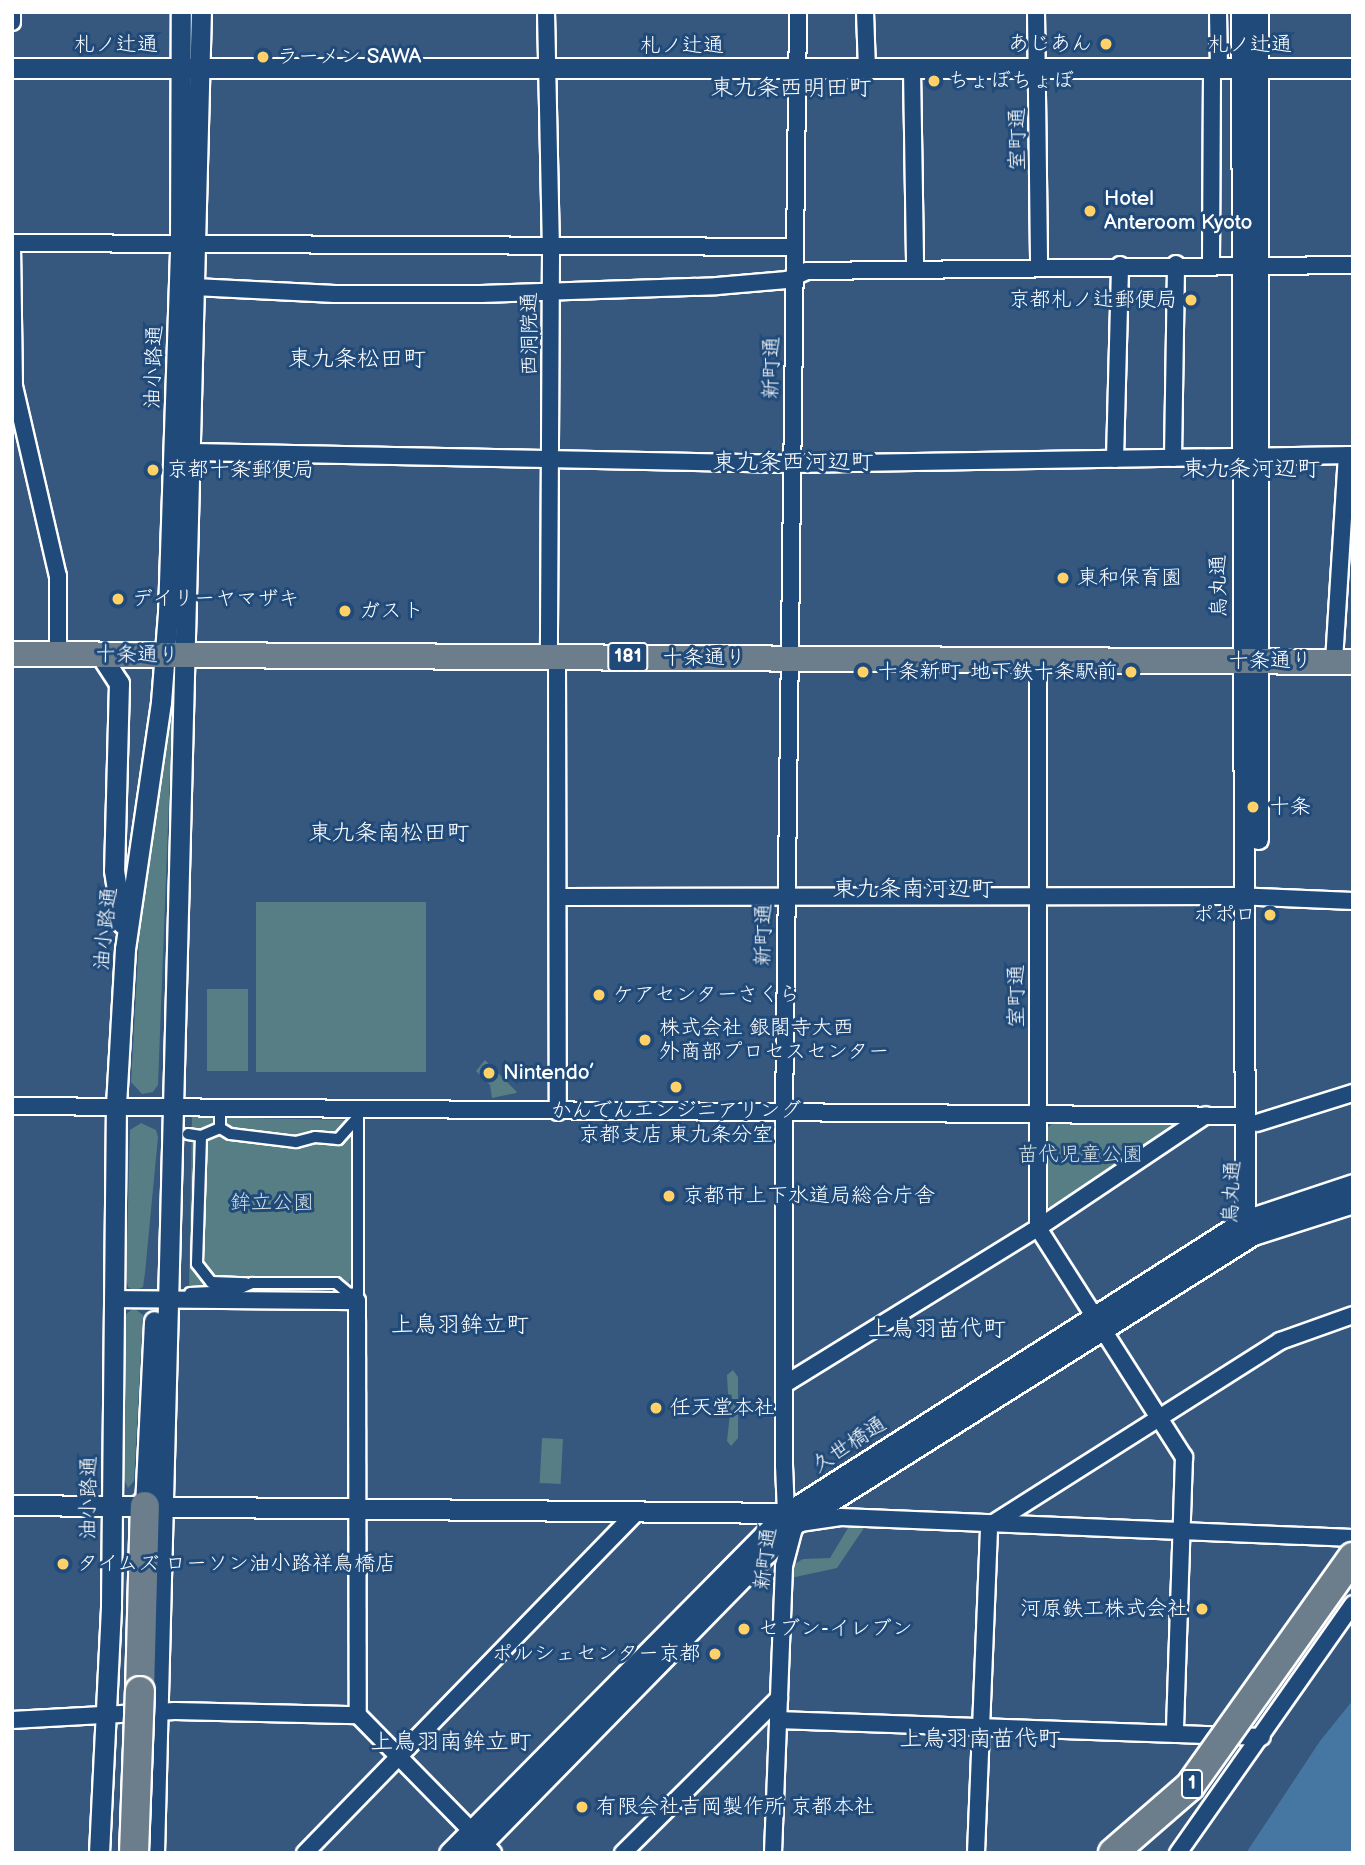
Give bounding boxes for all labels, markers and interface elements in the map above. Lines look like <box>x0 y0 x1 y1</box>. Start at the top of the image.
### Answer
place label: あじあん <box>1008 31 1092 57</box>
street label: 札ノ辻通 <box>74 32 158 58</box>
street label: 札ノ辻通 <box>1208 32 1292 58</box>
street label: 札ノ辻通 <box>640 33 724 59</box>
marker: あじあん <box>1098 36 1114 52</box>
place label: ラーメン SAWA <box>277 44 421 70</box>
marker: ラーメン SAWA <box>255 49 271 65</box>
place label: ちょぼちょぼ <box>948 68 1074 94</box>
marker: ちょぼちょぼ <box>926 73 942 89</box>
district label: 東九条西明田町 <box>711 74 871 102</box>
street label: 室町通 <box>1005 108 1031 170</box>
place label: Hotel Anteroom Kyoto <box>1104 186 1252 236</box>
marker: Hotel Anteroom Kyoto <box>1082 203 1098 219</box>
place label: 京都札ノ辻郵便局 <box>1009 287 1177 313</box>
street label: 西洞院通 <box>517 292 543 376</box>
marker: 京都札ノ辻郵便局 <box>1183 292 1199 308</box>
street label: 油小路通 <box>140 325 168 409</box>
street label: 新町通 <box>759 336 785 400</box>
district label: 東九条松田町 <box>288 345 426 373</box>
district label: 東九条西河辺町 <box>713 448 873 476</box>
district label: 東九条河辺町 <box>1182 455 1320 483</box>
place label: 京都十条郵便局 <box>167 457 314 483</box>
marker: 京都十条郵便局 <box>145 462 161 478</box>
street label: 烏丸通 <box>1206 554 1232 618</box>
place label: 東和保育園 <box>1077 565 1182 591</box>
marker: 東和保育園 <box>1055 570 1071 586</box>
place label: デイリーヤマザキ <box>132 586 300 612</box>
marker: デイリーヤマザキ <box>110 591 126 607</box>
place label: ガスト <box>359 598 422 624</box>
marker: ガスト <box>337 603 353 619</box>
street label: 十条通り <box>95 642 179 668</box>
road number: 181 <box>607 642 649 672</box>
street label: 十条通り <box>662 645 746 671</box>
street label: 十条通り <box>1228 648 1312 674</box>
place label: 十条新町 <box>877 659 961 685</box>
place label: 地下鉄十条駅前 <box>970 659 1117 685</box>
marker: 十条新町 <box>855 664 871 680</box>
marker: 地下鉄十条駅前 <box>1123 664 1139 680</box>
place label: 十条 <box>1269 794 1311 820</box>
marker: 十条 <box>1243 797 1263 817</box>
district label: 東九条南松田町 <box>309 819 469 847</box>
district label: 東九条南河辺町 <box>833 875 993 903</box>
street label: 油小路通 <box>89 886 123 972</box>
place label: ポポロ <box>1193 902 1256 928</box>
street label: 新町通 <box>751 903 777 967</box>
marker: ポポロ <box>1262 907 1278 923</box>
street label: 室町通 <box>1004 965 1030 1027</box>
place label: ケアセンターさくら <box>613 982 802 1008</box>
marker: ケアセンターさくら <box>591 987 607 1003</box>
place label: 株式会社 銀閣寺大西 外商部プロセスセンター <box>659 1015 890 1065</box>
marker: 株式会社 銀閣寺大西 外商部プロセスセンター <box>637 1032 653 1048</box>
place label: Nintendo’ <box>503 1060 594 1086</box>
marker: Nintendo’ <box>481 1065 497 1081</box>
marker: かんでんエンジニアリング 京都支店 東九条分室 <box>668 1079 684 1095</box>
place label: かんでんエンジニアリング 京都支店 東九条分室 <box>550 1098 802 1148</box>
park label: 苗代児童公園 <box>1017 1142 1143 1168</box>
street label: 烏丸通 <box>1218 1160 1246 1224</box>
place label: 京都市上下水道局総合庁舎 <box>683 1183 935 1209</box>
marker: 京都市上下水道局総合庁舎 <box>661 1188 677 1204</box>
park label: 鉾立公園 <box>230 1190 314 1216</box>
district label: 上鳥羽鉾立町 <box>391 1311 529 1339</box>
district label: 上鳥羽苗代町 <box>868 1315 1006 1343</box>
place label: 任天堂本社 <box>670 1395 775 1421</box>
marker: 任天堂本社 <box>648 1400 664 1416</box>
street label: 久世橋通 <box>807 1412 891 1478</box>
street label: 油小路通 <box>76 1456 102 1540</box>
street label: 新町通 <box>750 1526 782 1592</box>
place label: タイムズ ローソン油小路祥鳥橋店 <box>77 1551 398 1577</box>
marker: タイムズ ローソン油小路祥鳥橋店 <box>55 1556 71 1572</box>
place label: 河原鉄工株式会社 <box>1020 1596 1188 1622</box>
marker: 河原鉄工株式会社 <box>1194 1601 1210 1617</box>
place label: セブン-イレブン <box>758 1616 913 1642</box>
marker: セブン-イレブン <box>736 1621 752 1637</box>
place label: ポルシェセンター京都 <box>491 1641 701 1667</box>
marker: ポルシェセンター京都 <box>707 1646 723 1662</box>
district label: 上鳥羽南苗代町 <box>900 1725 1060 1753</box>
district label: 上鳥羽南鉾立町 <box>371 1728 531 1756</box>
road number: 1 <box>1180 1768 1204 1800</box>
place label: 有限会社吉岡製作所 京都本社 <box>596 1794 875 1820</box>
marker: 有限会社吉岡製作所 京都本社 <box>574 1799 590 1815</box>

